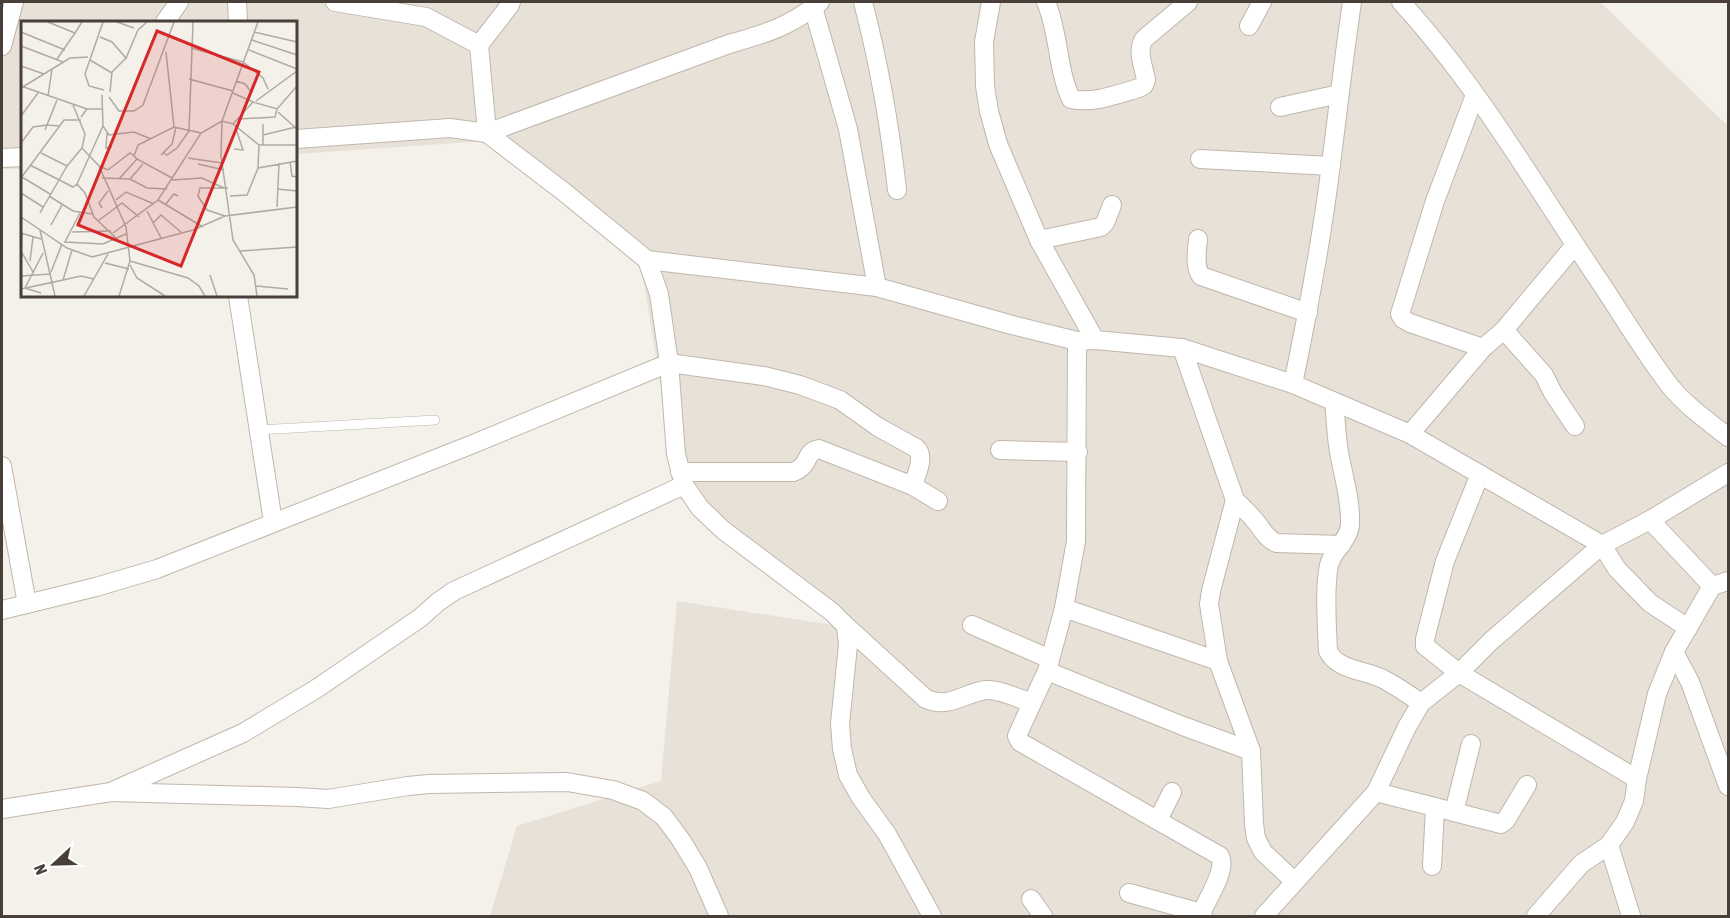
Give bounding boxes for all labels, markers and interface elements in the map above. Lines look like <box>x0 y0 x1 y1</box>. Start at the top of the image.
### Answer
inset map <box>21 21 297 297</box>
north arrow <box>24 834 84 894</box>
text: N <box>30 862 50 877</box>

